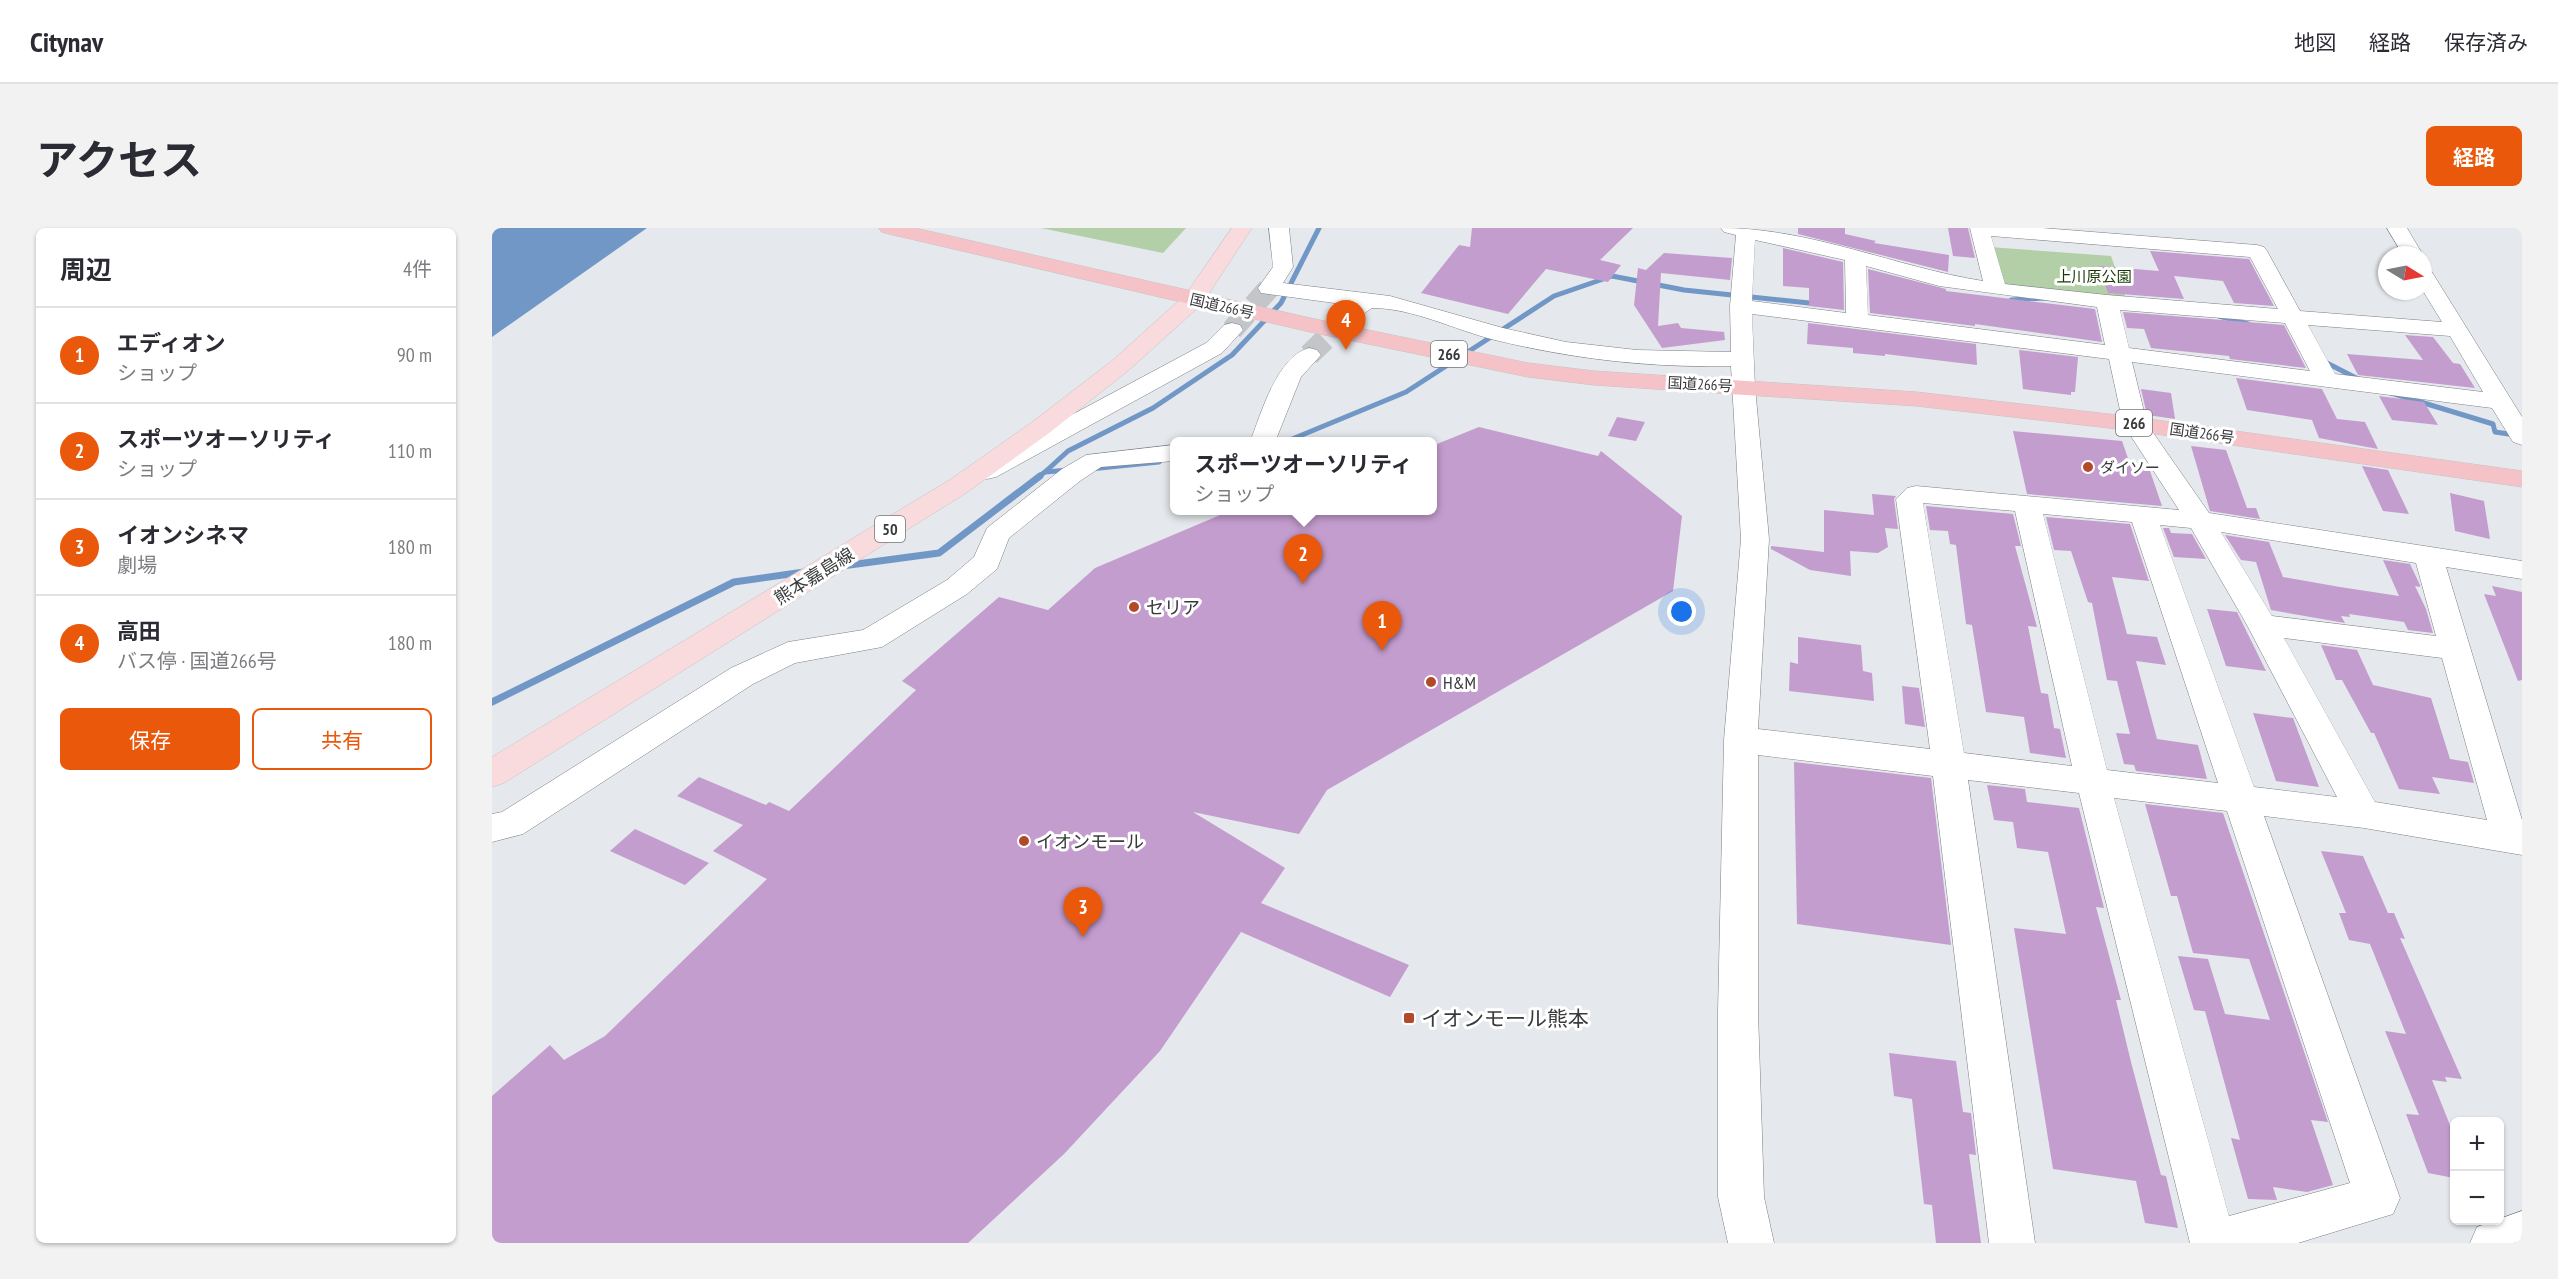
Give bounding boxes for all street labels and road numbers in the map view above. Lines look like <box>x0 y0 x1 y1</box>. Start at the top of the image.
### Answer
street label: 国道266号 <box>1188 289 1256 323</box>
road number: 266 <box>1431 341 1467 367</box>
street label: 国道266号 <box>1667 373 1733 395</box>
road number: 266 <box>2116 410 2152 436</box>
street label: 国道266号 <box>2168 419 2236 447</box>
road number: 50 <box>875 516 905 542</box>
street label: 熊本嘉島線 <box>770 542 858 610</box>

